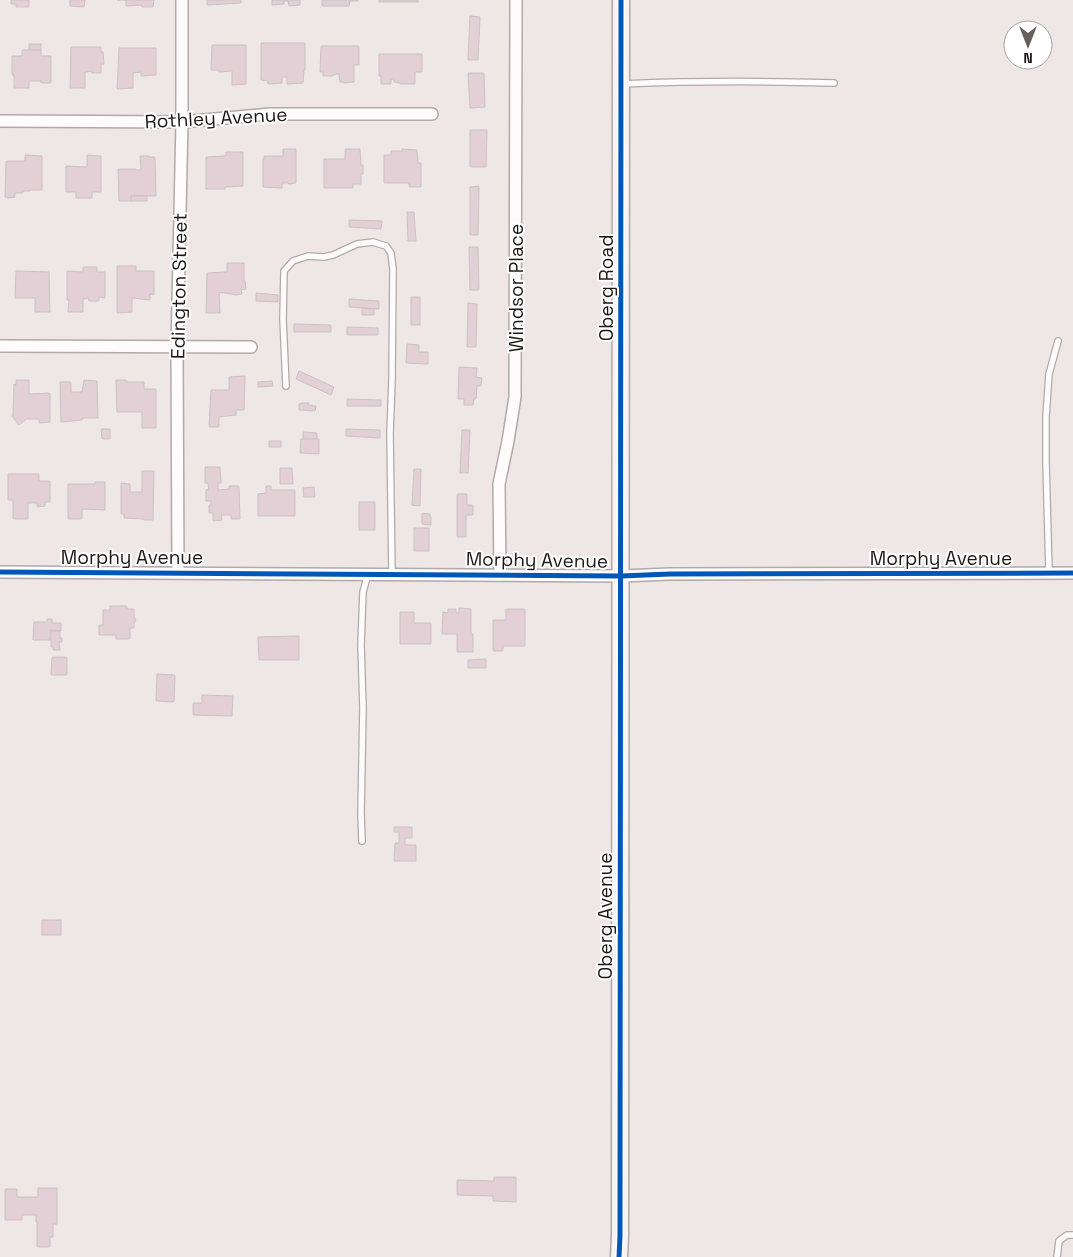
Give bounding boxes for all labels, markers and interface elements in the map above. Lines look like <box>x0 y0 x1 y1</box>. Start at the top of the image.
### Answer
north arrow <box>1003 20 1053 70</box>
text: N <box>1023 49 1033 67</box>
street label: Rothley Avenue <box>144 102 288 134</box>
street label: Edington Street <box>165 213 193 359</box>
street label: Windsor Place <box>504 224 529 352</box>
street label: Oberg Road <box>594 235 619 341</box>
street label: Morphy Avenue <box>61 545 203 570</box>
street label: Morphy Avenue <box>466 546 608 574</box>
street label: Morphy Avenue <box>870 546 1012 571</box>
street label: Oberg Avenue <box>593 853 618 979</box>

